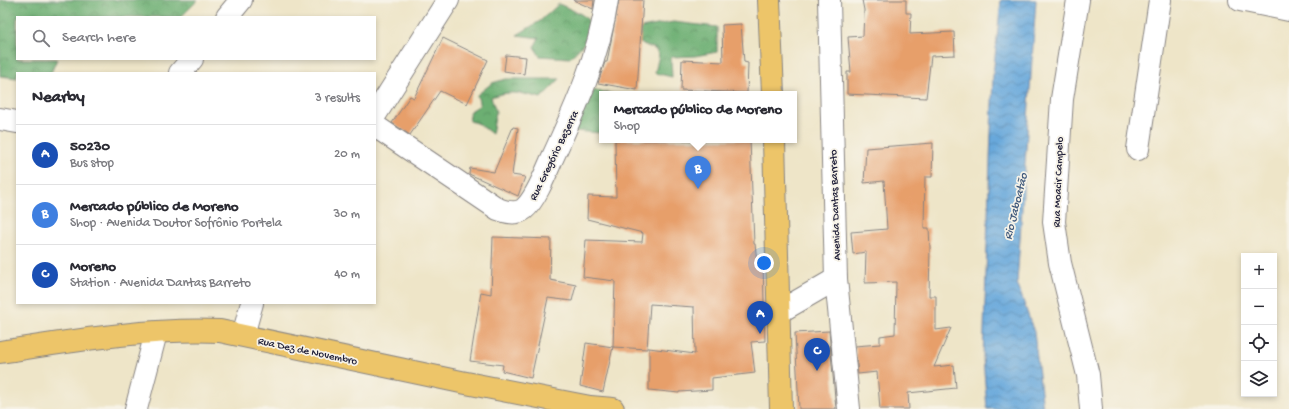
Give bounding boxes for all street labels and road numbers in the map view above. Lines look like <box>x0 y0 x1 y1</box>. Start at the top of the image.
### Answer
street label: Rua Gregório Bezerra <box>528 108 582 203</box>
street label: Rua Moacir Campelo <box>1051 136 1067 228</box>
street label: Avenida Dantas Barreto <box>828 149 844 261</box>
street label: Rua Dez de Novembro <box>257 336 359 368</box>

